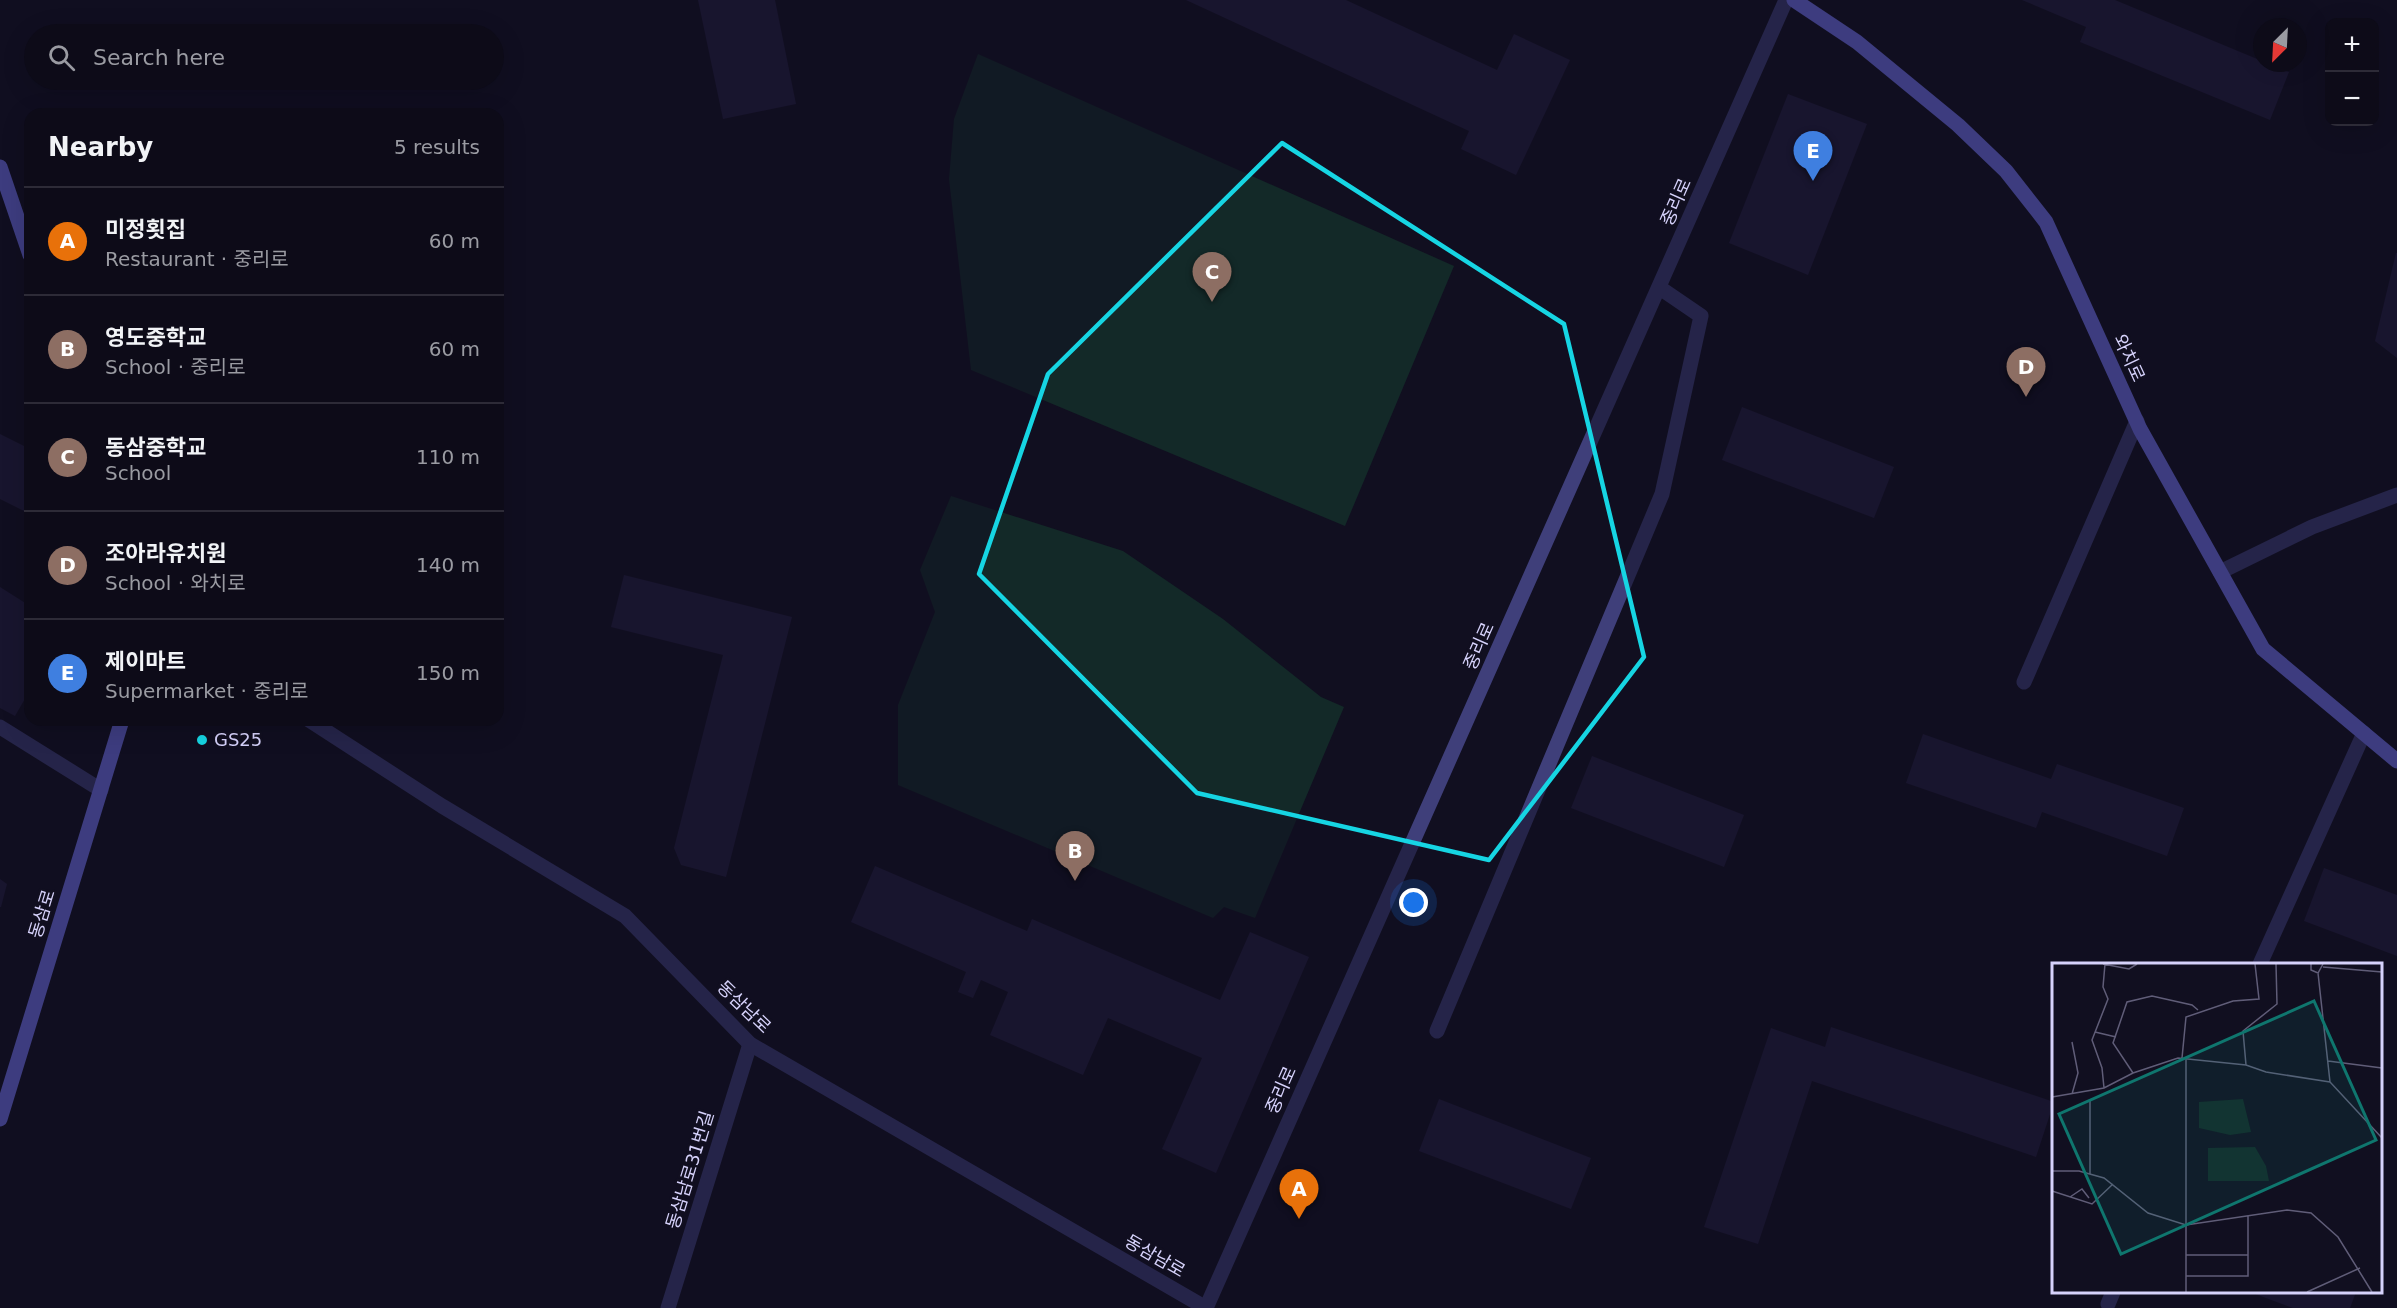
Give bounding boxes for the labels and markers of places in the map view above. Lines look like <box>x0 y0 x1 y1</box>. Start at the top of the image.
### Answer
pin: E <box>1794 132 1832 181</box>
pin: C <box>1192 252 1232 302</box>
pin: D <box>2006 348 2046 397</box>
place label: GS25 <box>214 729 262 750</box>
marker: GS25 <box>195 733 209 747</box>
pin: B <box>1056 832 1094 881</box>
pin: A <box>1280 1170 1318 1219</box>

